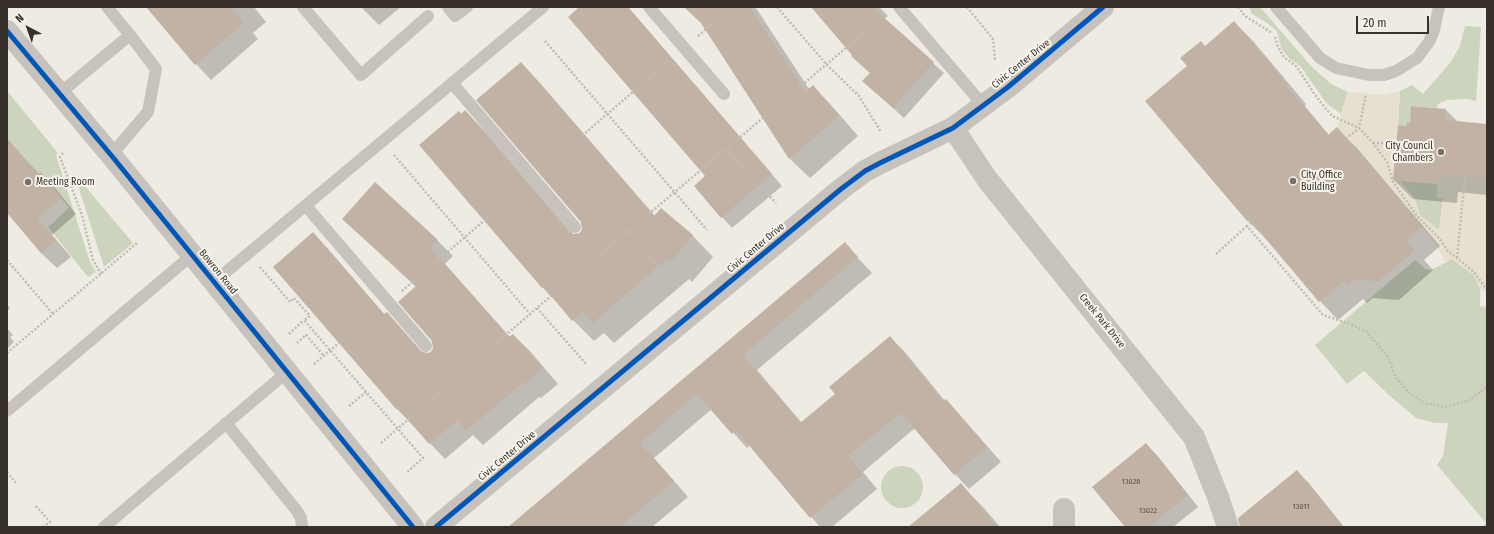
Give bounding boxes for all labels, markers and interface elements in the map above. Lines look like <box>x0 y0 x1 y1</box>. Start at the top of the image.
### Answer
north arrow <box>8 8 48 48</box>
scale bar <box>1358 8 1431 34</box>
text: N <box>13 11 27 26</box>
text: 20 m <box>1363 16 1387 30</box>
street label: Civic Center Drive <box>989 37 1053 91</box>
place label: City Council Chambers <box>1385 140 1433 164</box>
marker: City Council Chambers <box>1436 147 1446 157</box>
place label: City Office Building <box>1301 169 1342 192</box>
place label: Meeting Room <box>36 176 95 188</box>
marker: City Office Building <box>1288 176 1298 186</box>
marker: Meeting Room <box>23 177 33 187</box>
street label: Civic Center Drive <box>725 220 787 276</box>
street label: Bowron Road <box>196 247 240 297</box>
street label: Creek Park Drive <box>1076 291 1128 351</box>
street label: Civic Center Drive <box>476 428 538 484</box>
house number: 13026 <box>1122 477 1140 487</box>
house number: 13011 <box>1293 502 1309 512</box>
house number: 13022 <box>1139 506 1157 516</box>

